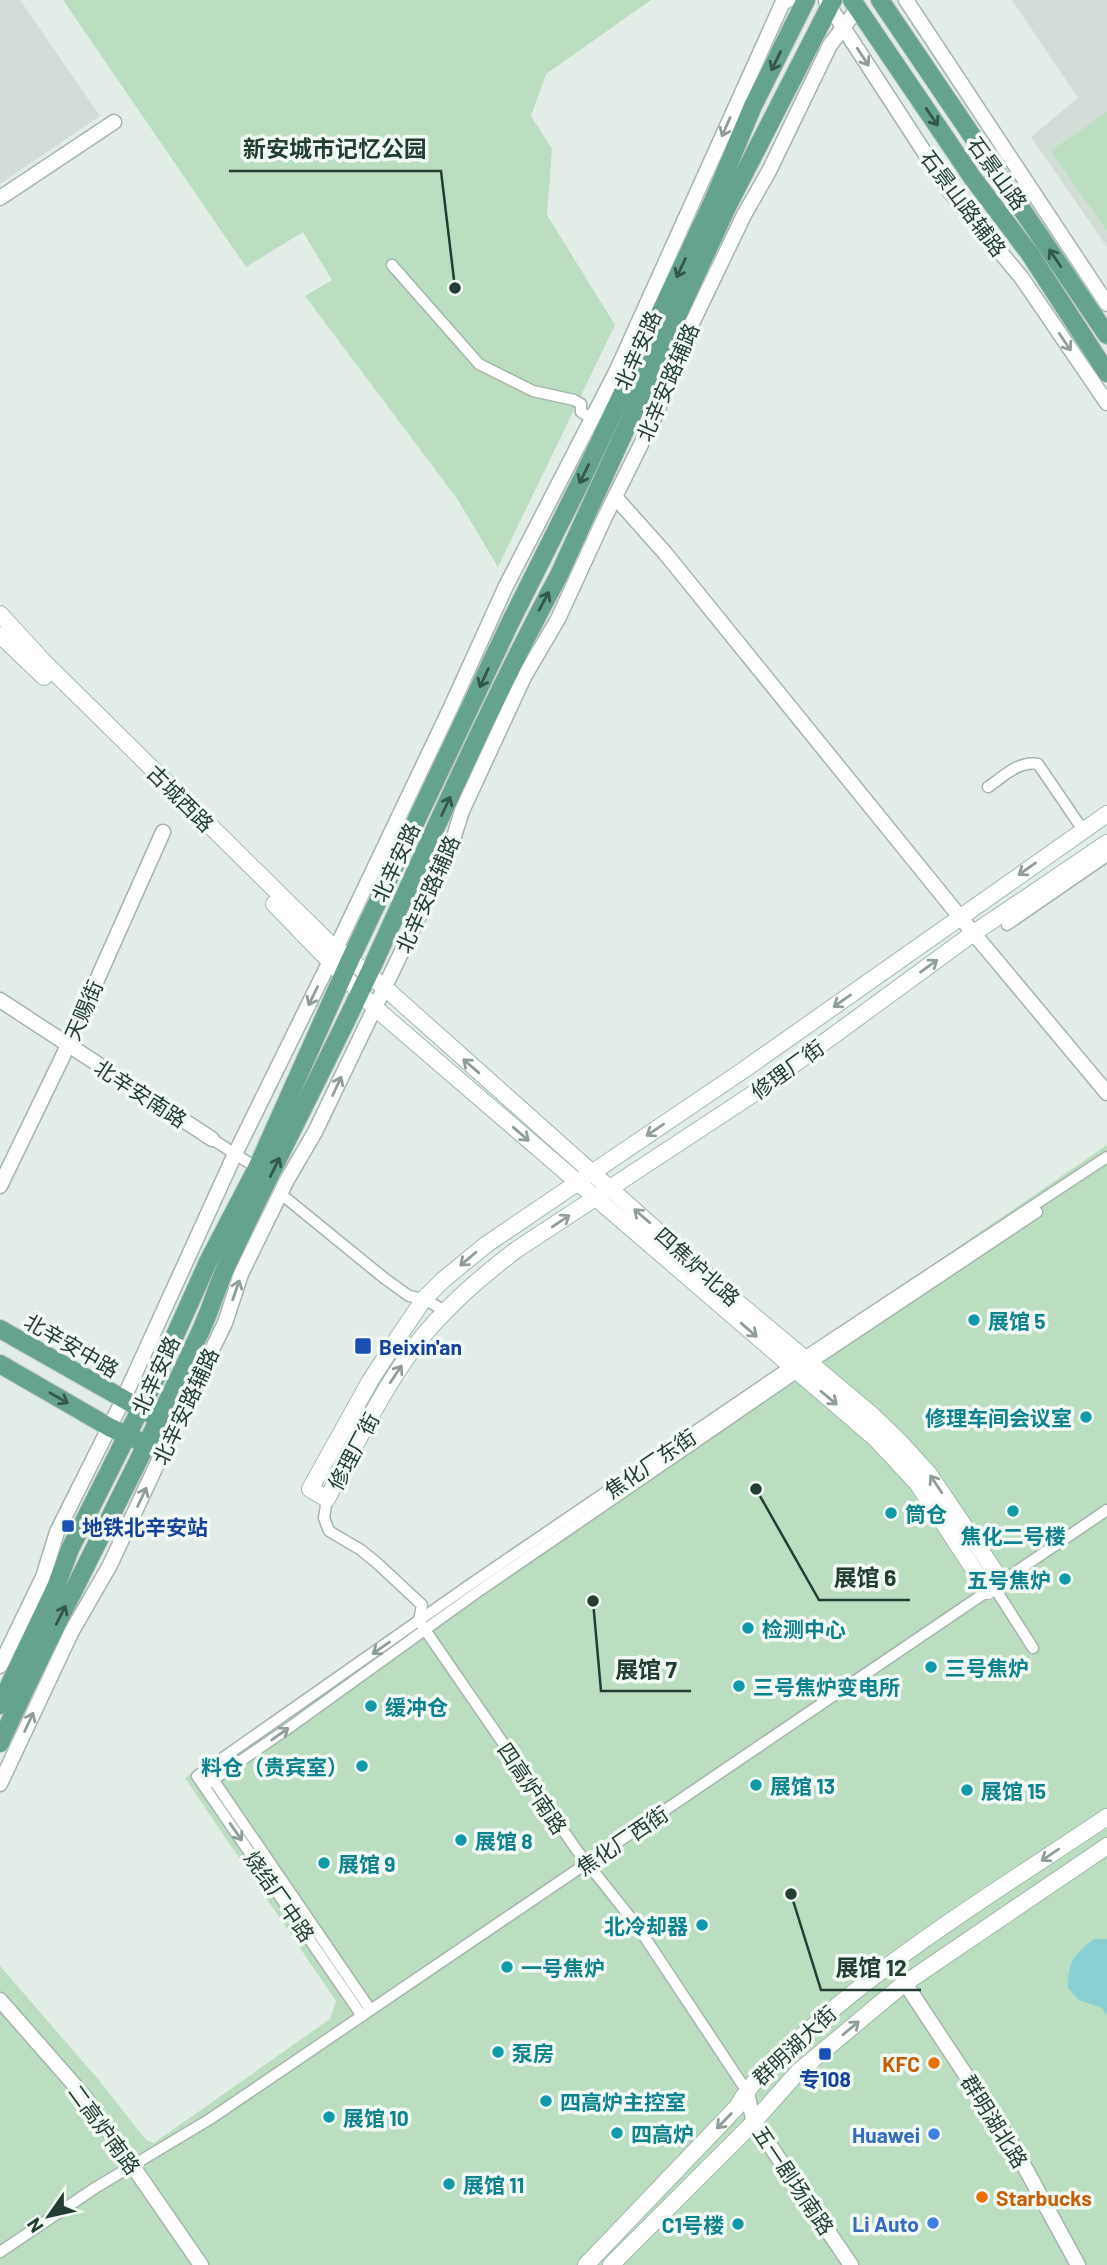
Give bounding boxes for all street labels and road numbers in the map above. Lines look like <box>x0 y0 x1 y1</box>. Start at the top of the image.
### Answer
street label: 石景山路 <box>963 132 1033 214</box>
street label: 石景山路辅路 <box>916 145 1012 261</box>
street label: 北辛安路 <box>608 307 666 393</box>
street label: 北辛安路辅路 <box>631 319 703 445</box>
street label: 古城西路 <box>142 759 220 837</box>
street label: 北辛安路 <box>366 819 424 905</box>
street label: 北辛安路辅路 <box>390 831 464 957</box>
street label: 天赐街 <box>59 976 107 1044</box>
street label: 修理厂街 <box>746 1034 828 1104</box>
street label: 北辛安南路 <box>90 1054 192 1132</box>
street label: 四焦炉北路 <box>651 1222 745 1310</box>
street label: 北辛安中路 <box>20 1308 124 1382</box>
street label: 北辛安路 <box>126 1332 184 1418</box>
street label: 北辛安路辅路 <box>147 1344 223 1468</box>
street label: 修理厂街 <box>322 1408 384 1494</box>
street label: 焦化厂东街 <box>599 1423 701 1503</box>
street label: 四高炉南路 <box>493 1737 573 1839</box>
street label: 焦化厂西街 <box>571 1800 673 1880</box>
street label: 烧结厂中路 <box>240 1846 320 1946</box>
street label: 群明湖大街 <box>747 2000 841 2090</box>
street label: 群明湖北路 <box>957 2070 1033 2172</box>
street label: 二高炉南路 <box>64 2079 146 2179</box>
street label: 五一剧场南路 <box>748 2121 840 2239</box>

